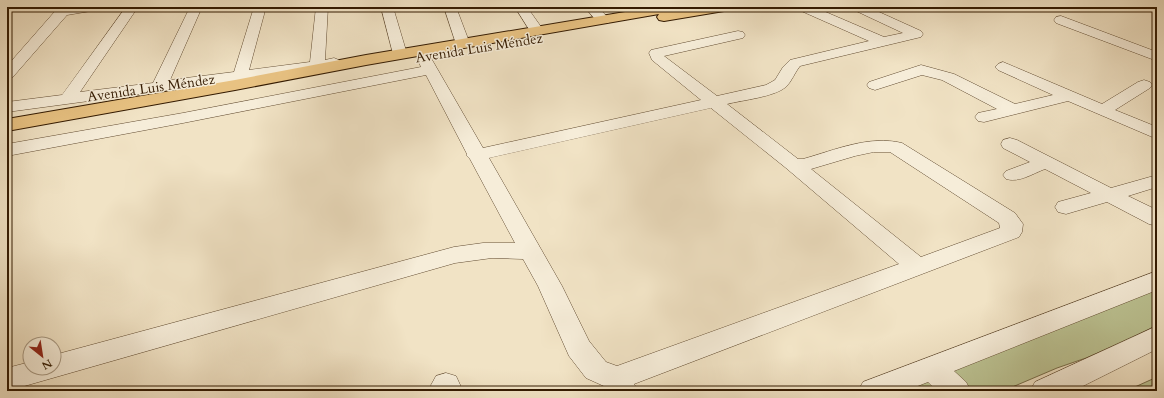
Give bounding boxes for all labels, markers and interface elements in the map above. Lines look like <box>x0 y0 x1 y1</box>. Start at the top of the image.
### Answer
street label: Avenida Luis Méndez <box>414 28 545 67</box>
street label: Avenida Luis Méndez <box>86 70 217 106</box>
north arrow <box>22 336 62 376</box>
text: N <box>38 355 55 373</box>

